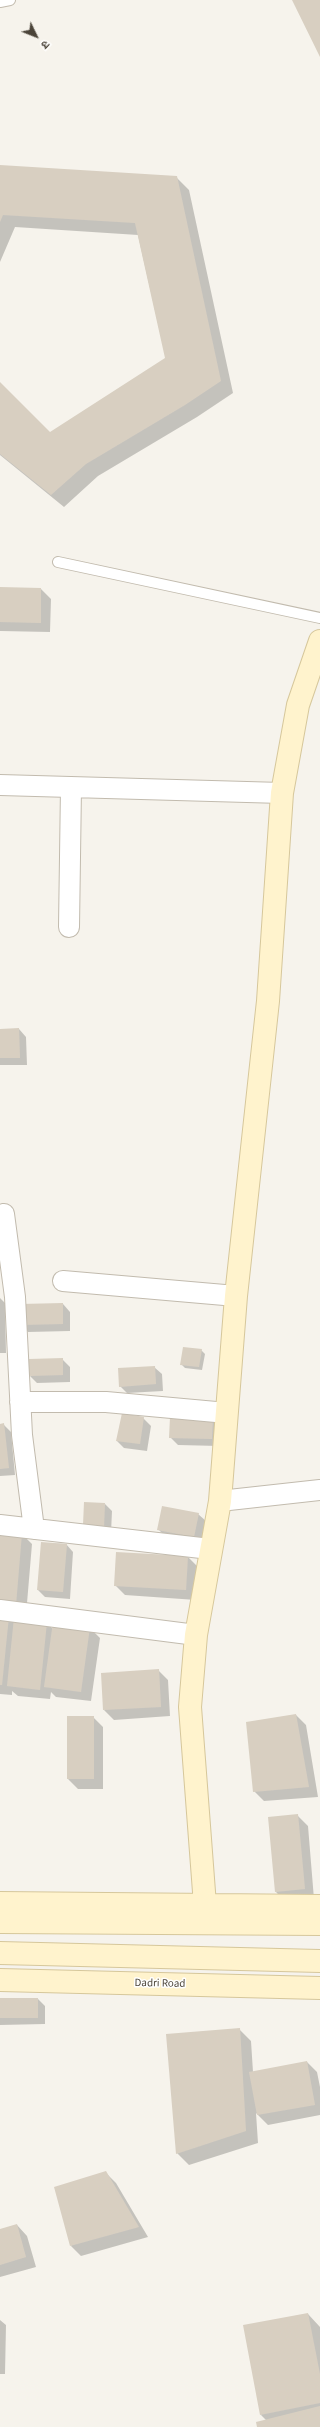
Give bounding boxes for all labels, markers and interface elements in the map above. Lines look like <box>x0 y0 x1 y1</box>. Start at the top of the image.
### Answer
north arrow <box>16 16 56 56</box>
text: उ <box>37 37 53 52</box>
street label: Dadri Road <box>135 1977 185 1991</box>

